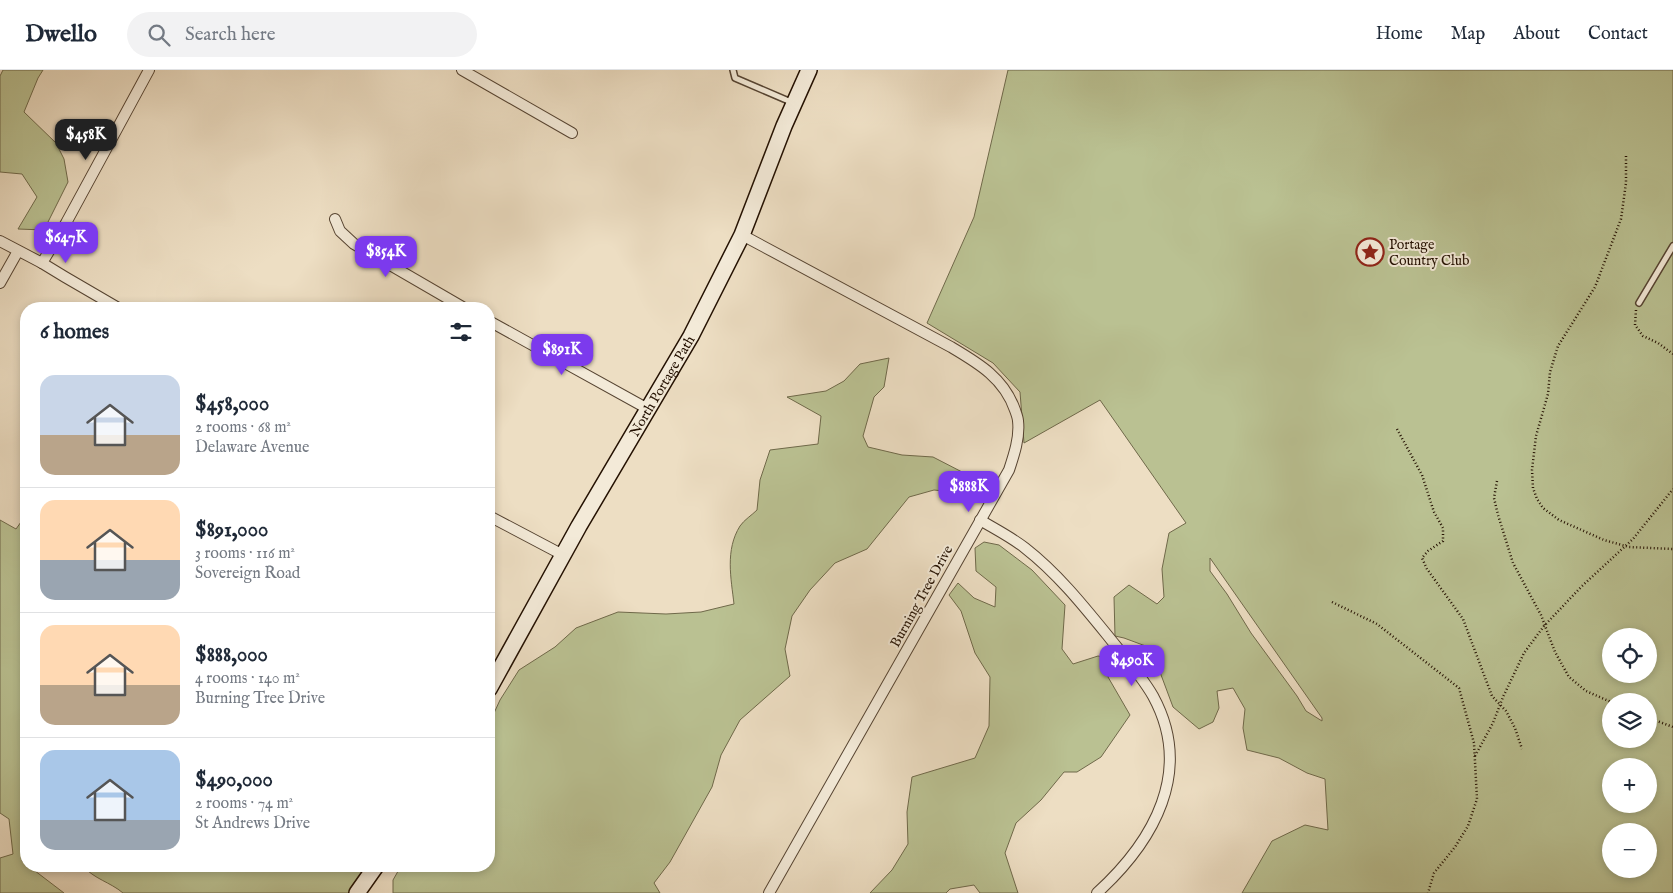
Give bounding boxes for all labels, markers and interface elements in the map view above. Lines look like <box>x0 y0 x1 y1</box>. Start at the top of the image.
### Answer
search box <box>127 12 477 57</box>
text: Dwello <box>25 19 97 50</box>
icon: search <box>145 21 173 49</box>
text: Search here <box>185 23 275 47</box>
text: Home <box>1376 23 1423 46</box>
text: Map <box>1451 23 1485 46</box>
text: About <box>1513 23 1560 46</box>
text: Contact <box>1588 23 1648 46</box>
pin: $458K <box>51 118 121 161</box>
text: $458K <box>66 125 106 145</box>
pin: $647K <box>31 222 101 264</box>
text: $647K <box>45 228 87 248</box>
pin: $854K <box>351 236 421 278</box>
place label: Portage Country Club <box>1389 236 1470 270</box>
place icon: Portage Country Club <box>1355 237 1385 267</box>
text: $854K <box>366 242 406 262</box>
icon: filters <box>447 318 475 346</box>
text: 6 homes <box>40 319 109 346</box>
street label: North Portage Path <box>626 332 700 440</box>
pin: $891K <box>527 334 597 376</box>
text: $891K <box>542 340 582 360</box>
text: $458,000 <box>195 391 269 418</box>
icon: home <box>80 395 140 455</box>
text: 2 rooms · 68 m² <box>195 418 291 438</box>
text: Delaware Avenue <box>195 438 309 458</box>
pin: $888K <box>934 470 1004 513</box>
text: $888K <box>949 477 989 497</box>
text: $891,000 <box>195 517 268 544</box>
icon: home <box>80 520 140 580</box>
street label: Burning Tree Drive <box>886 542 958 651</box>
text: 3 rooms · 116 m² <box>195 544 295 564</box>
text: Sovereign Road <box>195 564 300 584</box>
map controls <box>1602 628 1657 878</box>
button: locate <box>1602 628 1657 683</box>
text: $888,000 <box>195 642 268 669</box>
pin: $490K <box>1097 644 1167 687</box>
icon: home <box>80 645 140 705</box>
text: $490K <box>1110 651 1154 671</box>
text: 4 rooms · 140 m² <box>195 669 300 689</box>
text: Burning Tree Drive <box>195 689 325 709</box>
button: layers <box>1602 693 1657 748</box>
button: + <box>1602 758 1657 813</box>
text: $490,000 <box>195 767 273 794</box>
icon: home <box>80 770 140 830</box>
text: 2 rooms · 74 m² <box>195 794 293 814</box>
text: St Andrews Drive <box>195 814 310 834</box>
button: − <box>1602 823 1657 878</box>

